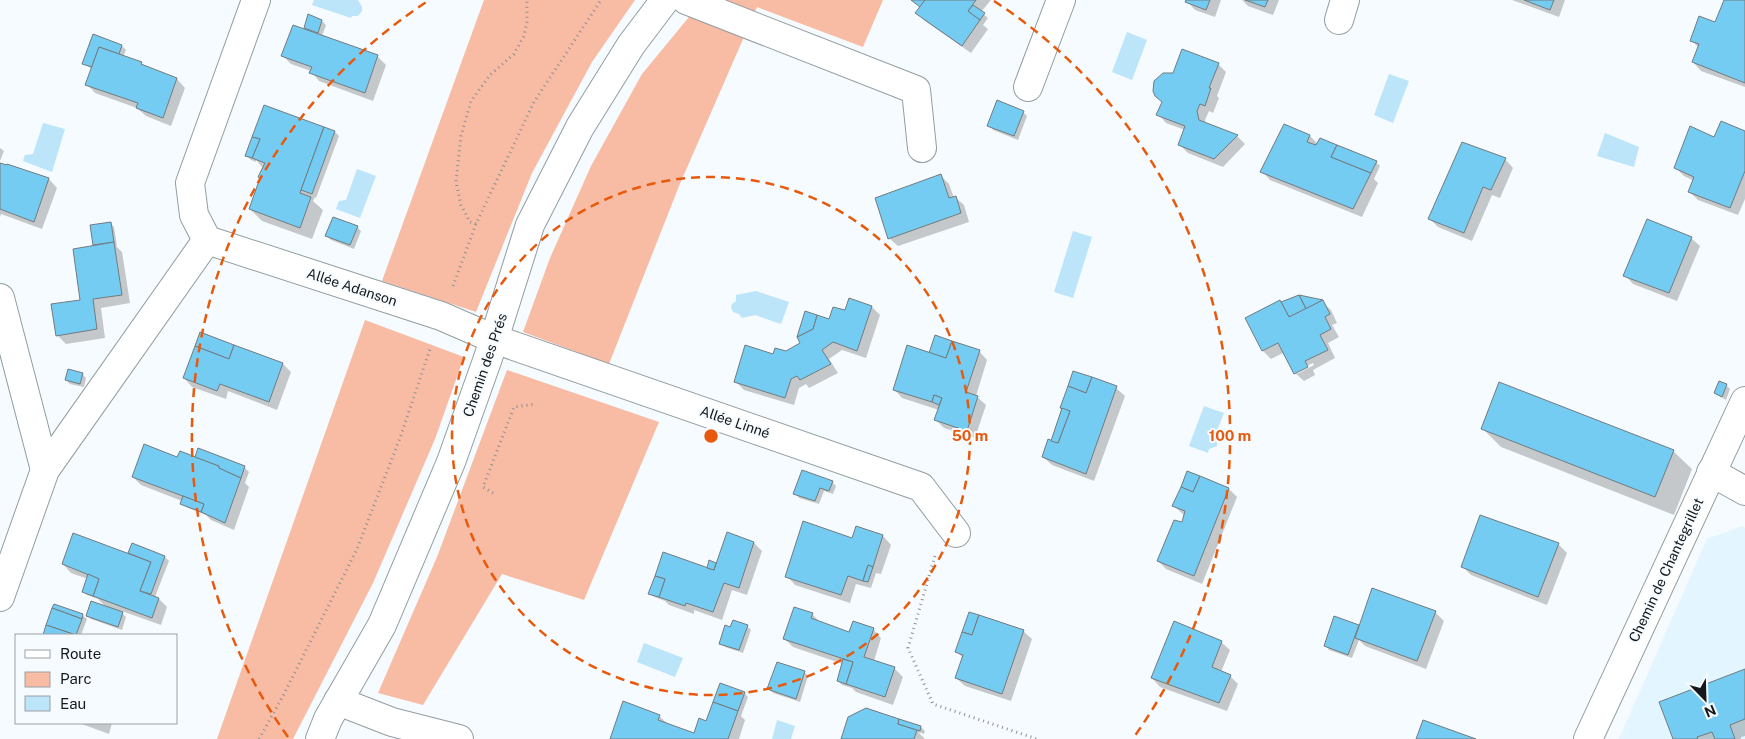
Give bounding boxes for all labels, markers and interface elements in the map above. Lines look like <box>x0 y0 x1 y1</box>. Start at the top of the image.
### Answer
street label: Allée Adanson <box>305 265 399 309</box>
street label: Chemin des Prés <box>460 311 510 419</box>
street label: Allée Linné <box>698 403 772 441</box>
centre of rings <box>702 427 720 445</box>
text: 50 m <box>952 427 988 444</box>
text: 100 m <box>1209 427 1251 444</box>
street label: Chemin de Chantegrillet <box>1626 495 1706 645</box>
legend <box>15 634 178 724</box>
text: Route <box>60 645 101 662</box>
text: Parc <box>60 670 92 687</box>
north arrow <box>1680 674 1730 724</box>
text: Eau <box>60 695 86 712</box>
text: N <box>1702 701 1718 720</box>

